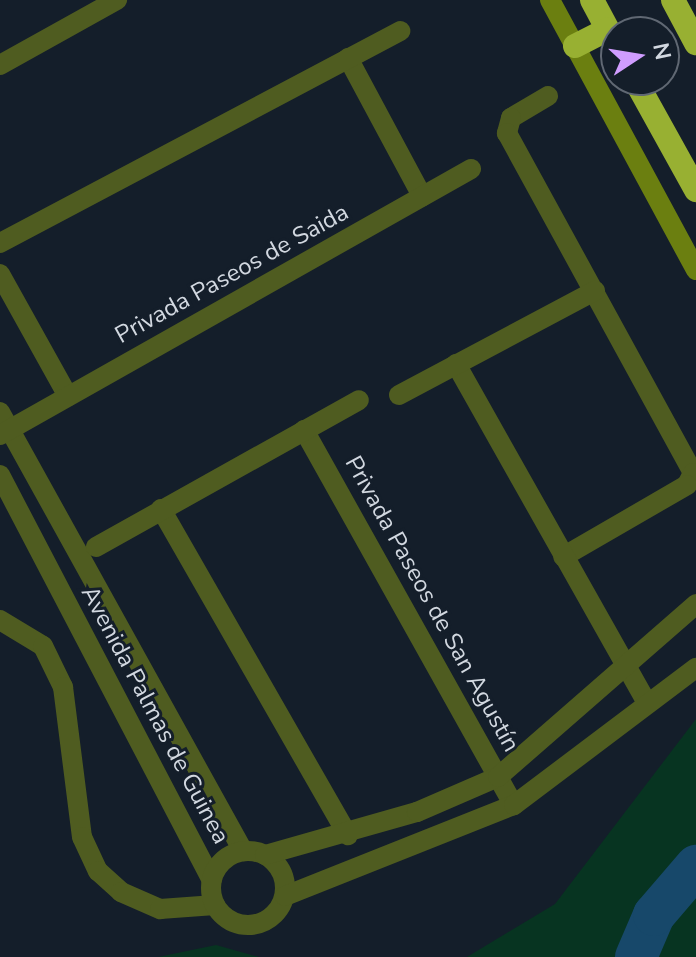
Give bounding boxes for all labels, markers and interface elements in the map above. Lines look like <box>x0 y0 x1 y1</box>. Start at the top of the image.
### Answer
north arrow <box>600 16 680 96</box>
text: N <box>645 40 678 63</box>
street label: Privada Paseos de Saida <box>110 198 354 350</box>
street label: Privada Paseos de San Agustín <box>339 451 525 757</box>
street label: Avenida Palmas de Guinea <box>75 581 235 849</box>

